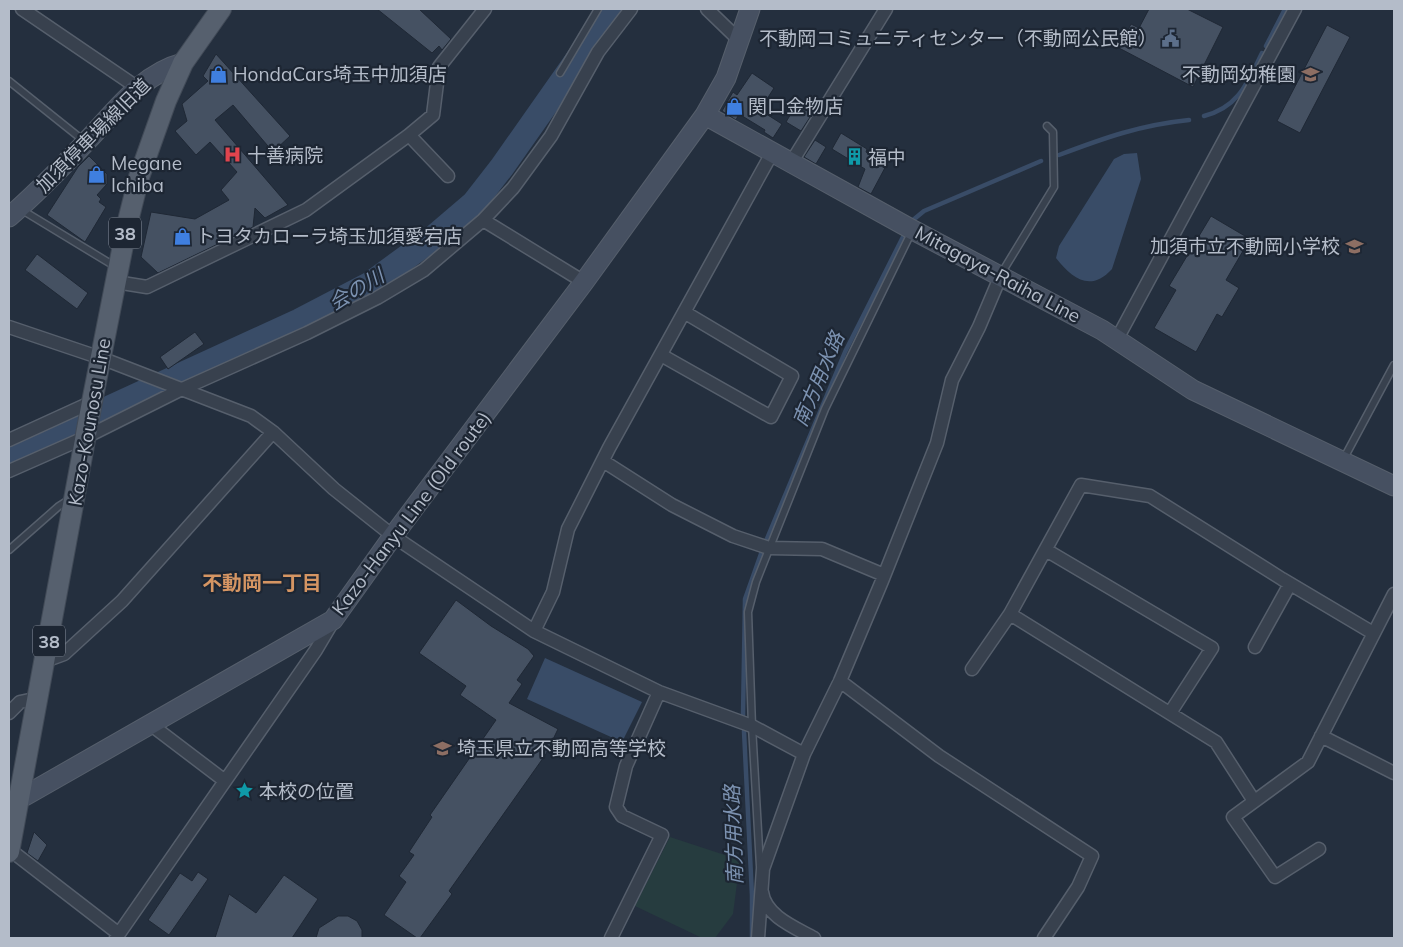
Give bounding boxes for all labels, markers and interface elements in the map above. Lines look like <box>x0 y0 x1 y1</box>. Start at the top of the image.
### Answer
place label: 不動岡コミュニティセンター（不動岡公民館） <box>759 26 1157 50</box>
public building icon: 不動岡コミュニティセンター（不動岡公民館） <box>1161 28 1181 48</box>
place label: HondaCars埼玉中加須店 <box>233 62 447 86</box>
place label: 不動岡幼稚園 <box>1182 62 1296 86</box>
shop icon: HondaCars埼玉中加須店 <box>209 64 229 84</box>
school or university icon: 不動岡幼稚園 <box>1300 64 1320 84</box>
street label: 加須停車場線旧道 <box>31 73 155 197</box>
place label: 関口金物店 <box>748 94 843 118</box>
shop icon: 関口金物店 <box>724 96 744 116</box>
place label: 十善病院 <box>247 143 323 167</box>
hospital icon: 十善病院 <box>223 145 243 165</box>
place label: 福中 <box>868 145 906 169</box>
building icon: 福中 <box>844 147 864 167</box>
place label: Megane Ichiba <box>111 151 182 197</box>
shop icon: Megane Ichiba <box>87 164 107 184</box>
road number: 38 <box>109 218 141 248</box>
street label: Mitagaya-Raiha Line <box>911 220 1085 328</box>
place label: トヨタカローラ埼玉加須愛宕店 <box>196 224 462 248</box>
shop icon: トヨタカローラ埼玉加須愛宕店 <box>172 226 192 246</box>
place label: 加須市立不動岡小学校 <box>1150 234 1340 258</box>
school or university icon: 加須市立不動岡小学校 <box>1344 236 1364 256</box>
water label: 会の川 <box>324 262 390 315</box>
water label: 南方用水路 <box>787 326 850 430</box>
street label: Kazo-Kounosu Line <box>62 336 116 508</box>
street label: Kazo-Hanyu Line (Old route) <box>326 406 496 620</box>
district label: 不動岡一丁目 <box>202 570 322 595</box>
road number: 38 <box>33 626 65 656</box>
place label: 埼玉県立不動岡高等学校 <box>457 736 666 760</box>
school or university icon: 埼玉県立不動岡高等学校 <box>433 738 453 758</box>
place label: 本校の位置 <box>259 779 354 803</box>
place icon: 本校の位置 <box>235 781 255 801</box>
water label: 南方用水路 <box>719 783 747 885</box>

